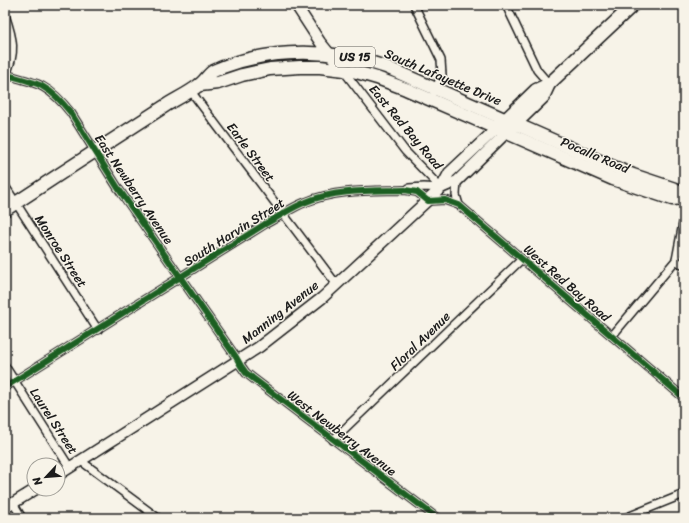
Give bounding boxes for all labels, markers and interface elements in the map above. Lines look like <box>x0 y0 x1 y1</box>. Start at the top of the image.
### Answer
street label: South Lafayette Drive <box>381 42 506 112</box>
road number: US 15 <box>335 47 375 67</box>
street label: East Red Bay Road <box>363 79 450 176</box>
street label: Earle Street <box>221 117 281 187</box>
street label: East Newberry Avenue <box>88 129 180 249</box>
street label: Pocalla Road <box>557 130 634 180</box>
street label: South Harvin Street <box>179 191 290 273</box>
street label: Monroe Street <box>29 210 94 293</box>
street label: West Red Bay Road <box>518 238 617 328</box>
street label: Manning Avenue <box>236 274 324 350</box>
street label: Floral Avenue <box>384 305 456 376</box>
street label: Laurel Street <box>24 383 85 459</box>
street label: West Newberry Avenue <box>282 384 402 482</box>
north arrow <box>26 457 66 497</box>
text: N <box>27 473 48 490</box>

